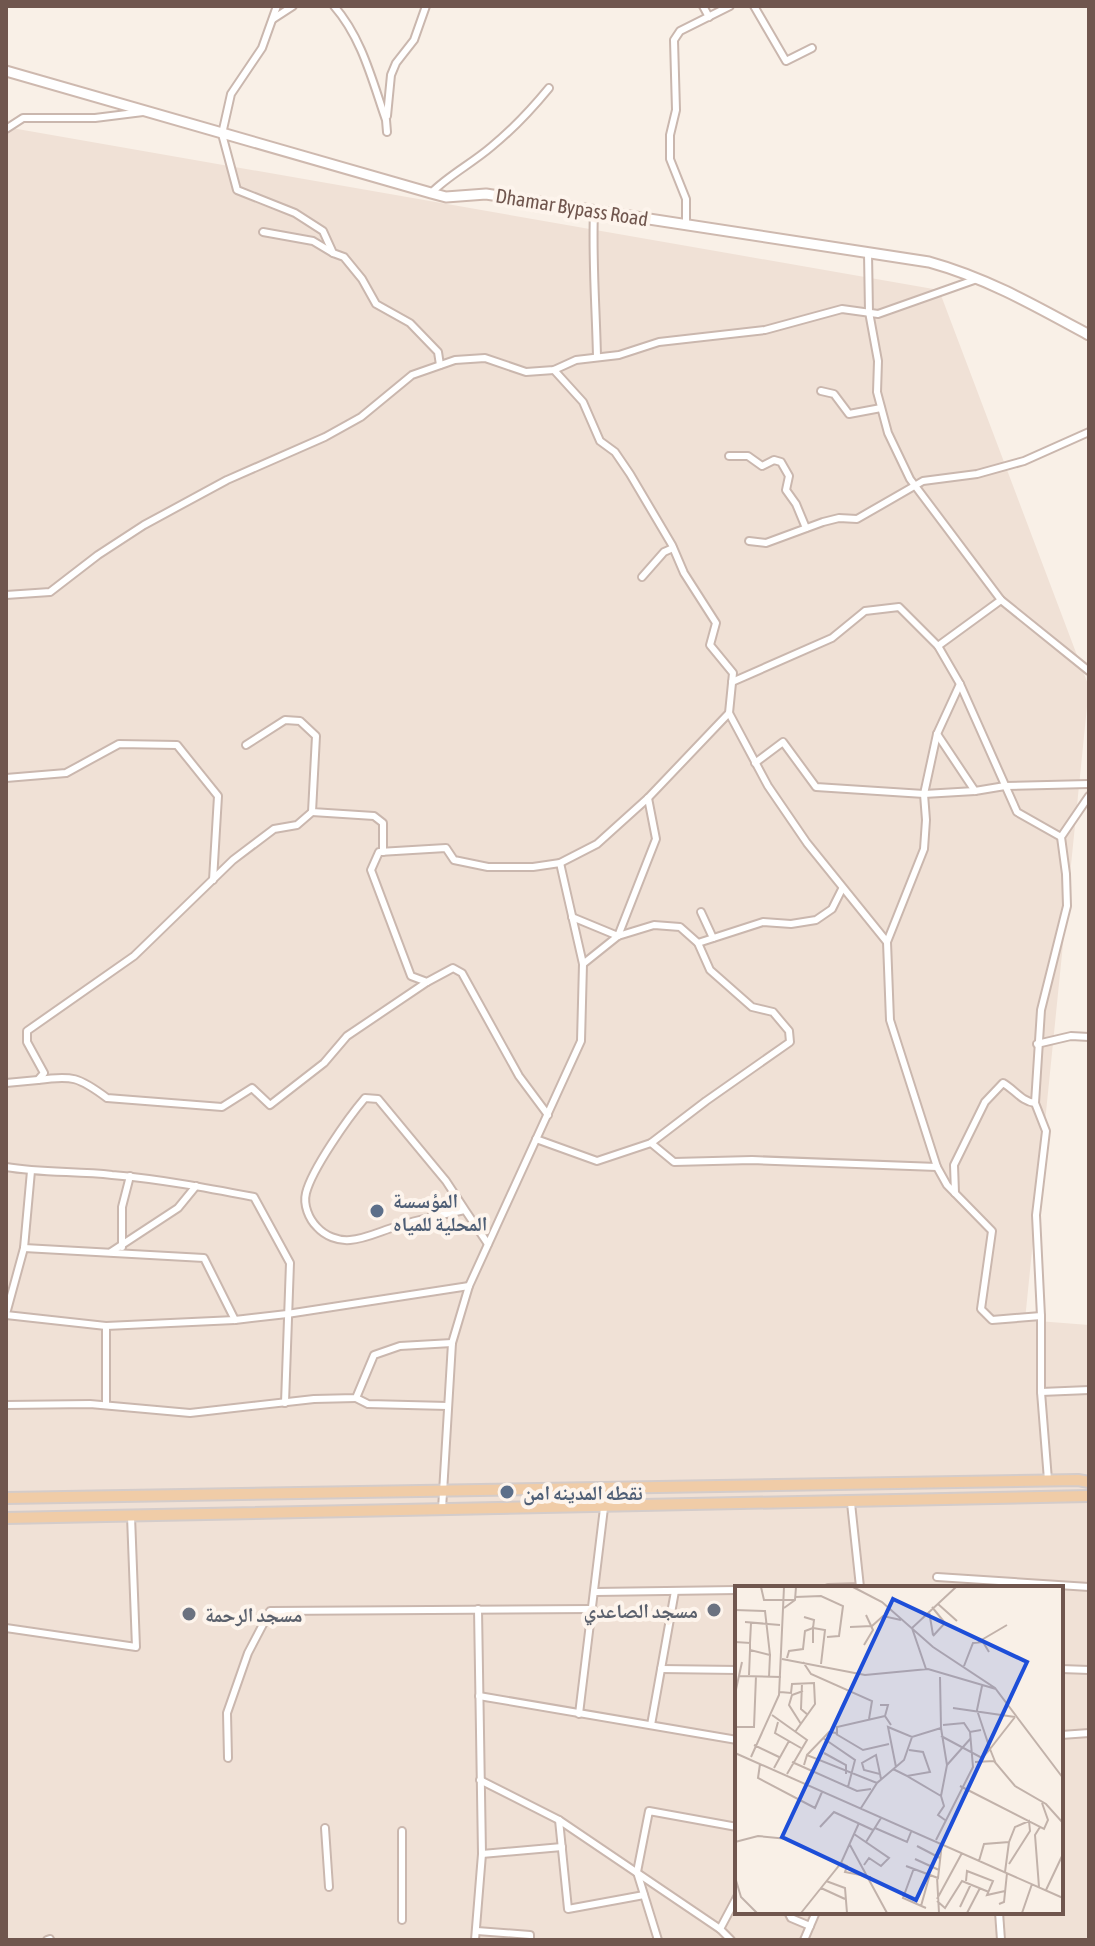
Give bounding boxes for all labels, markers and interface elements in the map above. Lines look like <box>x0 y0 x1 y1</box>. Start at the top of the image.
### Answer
street label: Dhamar Bypass Road <box>494 184 650 230</box>
place label: المؤسسة المحلية للمياه <box>393 1189 488 1235</box>
marker: المؤسسة المحلية للمياه <box>368 1202 386 1220</box>
place label: نقطه المدينه امن <box>523 1481 643 1506</box>
marker: نقطه المدينه امن <box>498 1483 516 1501</box>
inset map <box>735 1586 1063 1914</box>
place label: مسجد الصاعدي <box>584 1599 698 1626</box>
marker: مسجد الصاعدي <box>705 1601 723 1619</box>
place label: مسجد الرحمة <box>205 1603 302 1627</box>
marker: مسجد الرحمة <box>180 1605 198 1623</box>

